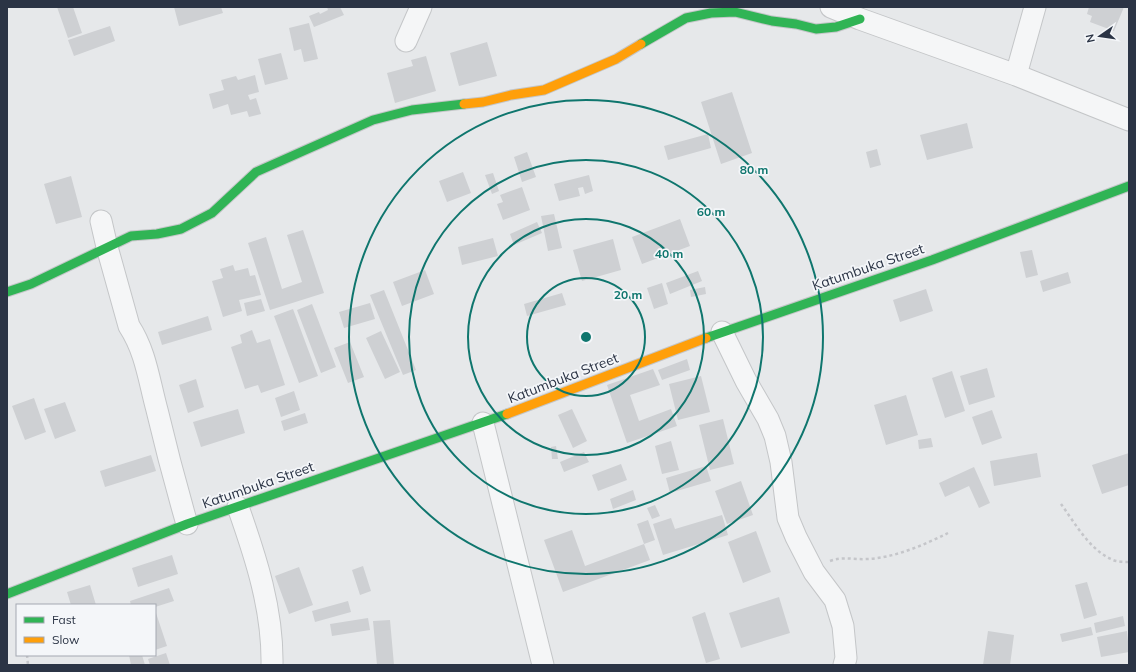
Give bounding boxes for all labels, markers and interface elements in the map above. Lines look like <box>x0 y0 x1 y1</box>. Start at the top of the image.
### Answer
north arrow <box>1080 16 1120 56</box>
text: N <box>1083 33 1098 44</box>
text: 80 m <box>740 162 768 177</box>
text: 60 m <box>697 204 725 219</box>
street label: Katumbuka Street <box>810 239 926 295</box>
text: 40 m <box>655 246 683 261</box>
text: 20 m <box>614 287 642 302</box>
centre of rings <box>579 330 593 344</box>
street label: Katumbuka Street <box>505 349 621 407</box>
street label: Katumbuka Street <box>200 457 316 513</box>
legend <box>16 604 156 656</box>
text: Fast <box>52 612 76 627</box>
text: Slow <box>52 632 80 647</box>

